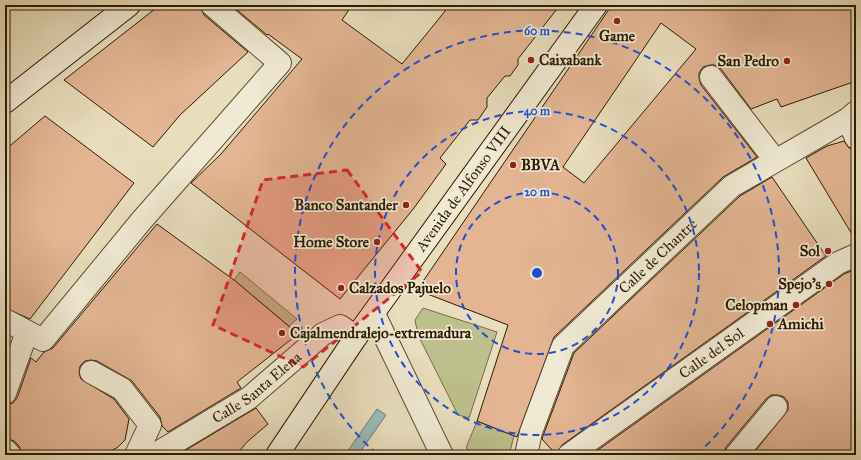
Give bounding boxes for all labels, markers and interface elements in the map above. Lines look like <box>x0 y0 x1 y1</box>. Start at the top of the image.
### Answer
marker: Game <box>612 16 622 26</box>
text: 60 m <box>524 24 551 38</box>
place label: Game <box>599 27 636 45</box>
place label: Caixabank <box>539 51 602 69</box>
place label: San Pedro <box>717 52 779 70</box>
marker: Caixabank <box>526 55 536 65</box>
marker: San Pedro <box>782 56 792 66</box>
text: 40 m <box>524 104 551 119</box>
street label: Avenida de Alfonso VIII <box>411 123 514 256</box>
place label: BBVA <box>521 156 561 174</box>
marker: BBVA <box>508 160 518 170</box>
text: 20 m <box>524 185 551 199</box>
place label: Banco Santander <box>294 196 398 214</box>
marker: Banco Santander <box>401 200 411 210</box>
street label: Calle de Chantre <box>615 215 701 297</box>
place label: Home Store <box>293 233 370 251</box>
marker: Home Store <box>372 237 382 247</box>
place label: Sol <box>800 242 821 260</box>
marker: Sol <box>823 246 833 256</box>
centre of rings <box>530 266 544 280</box>
place label: Spejo's <box>778 275 822 294</box>
place label: Calzados Pajuelo <box>349 279 451 298</box>
marker: Spejo's <box>824 279 834 289</box>
marker: Calzados Pajuelo <box>336 283 346 293</box>
place label: Celopman <box>725 296 789 315</box>
marker: Celopman <box>791 300 801 310</box>
place label: Amichi <box>777 315 824 333</box>
marker: Amichi <box>765 319 775 329</box>
place label: Cajalmendralejo-extremadura <box>290 324 472 343</box>
street label: Calle del Sol <box>675 324 748 383</box>
marker: Cajalmendralejo-extremadura <box>277 328 287 338</box>
street label: Calle Santa Elena <box>209 348 305 427</box>

